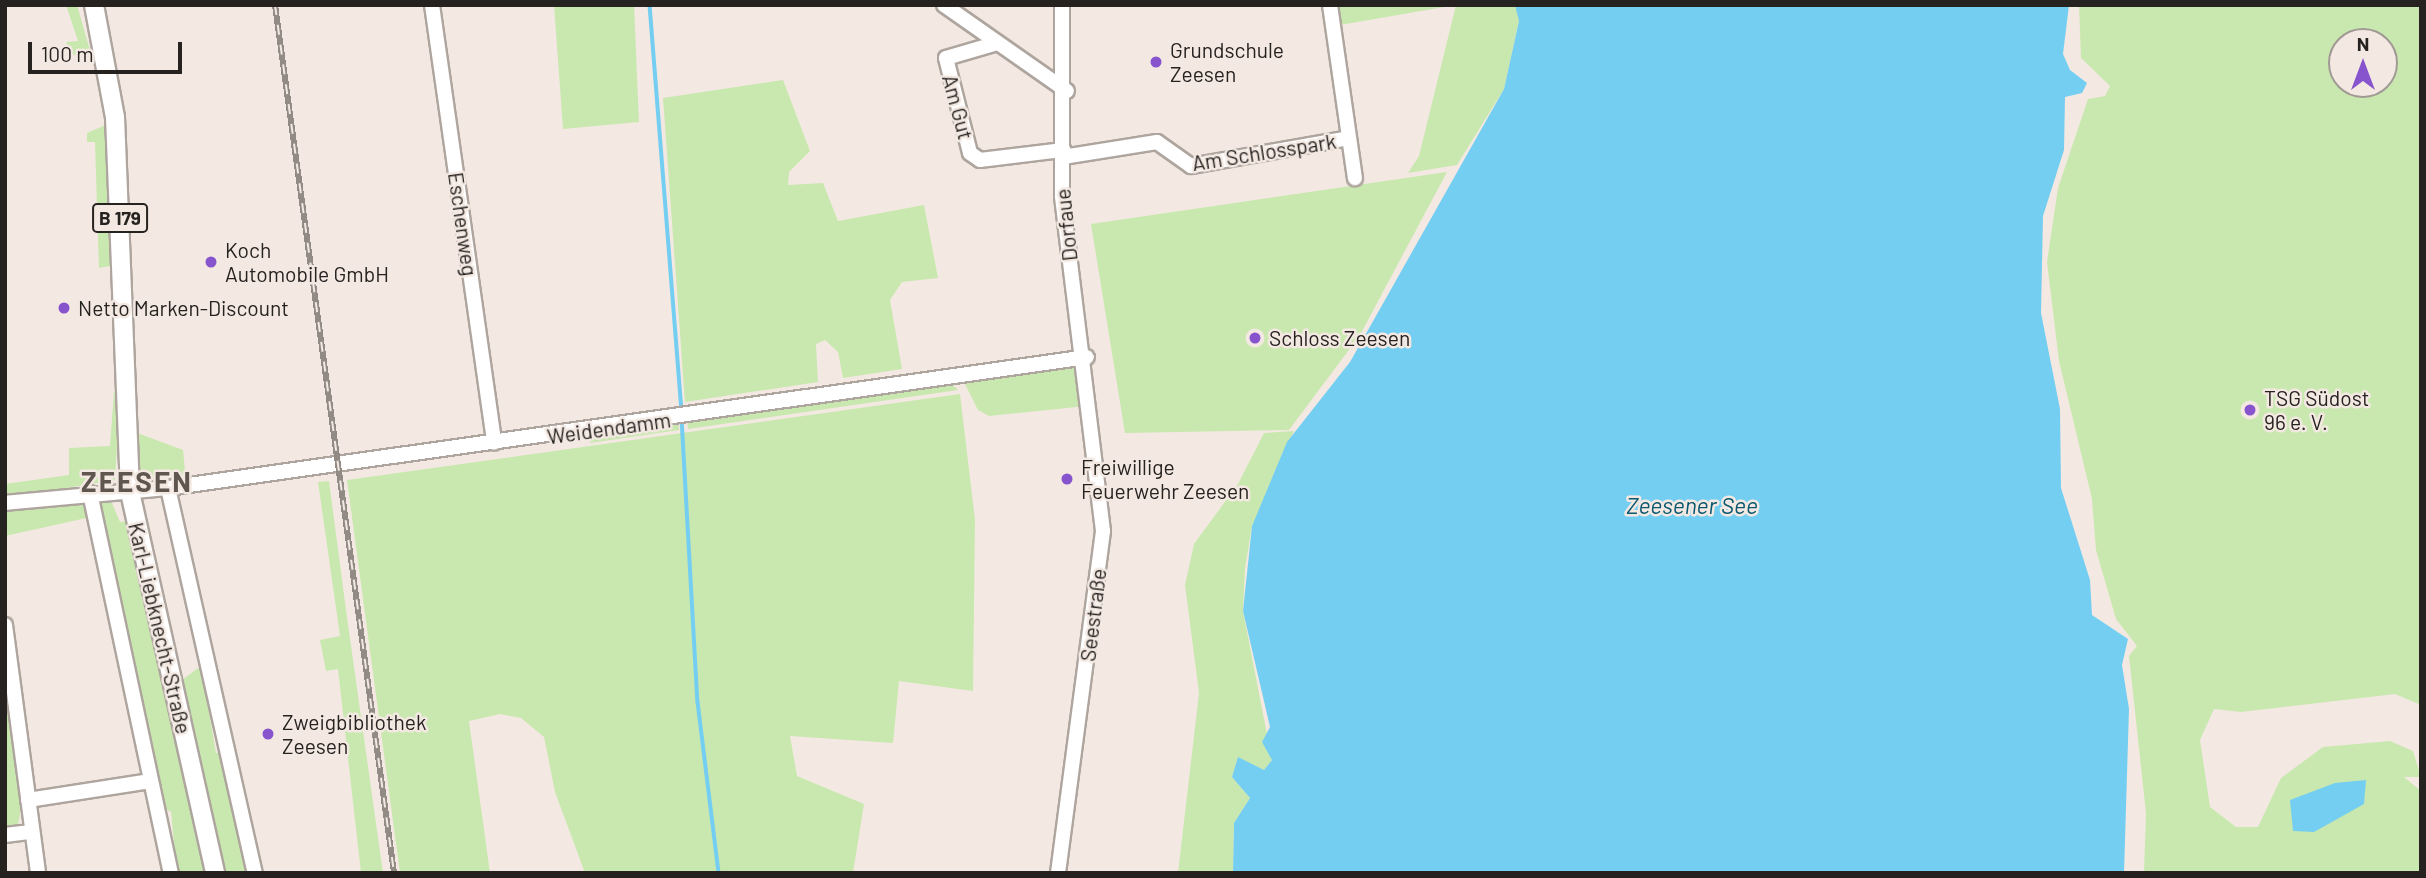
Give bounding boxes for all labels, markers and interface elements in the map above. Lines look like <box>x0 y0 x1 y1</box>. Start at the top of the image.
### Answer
scale bar <box>32 28 186 72</box>
north arrow <box>2328 28 2398 98</box>
text: N <box>2357 32 2369 55</box>
place label: Grundschule Zeesen <box>1170 37 1284 87</box>
text: 100 m <box>41 41 94 66</box>
marker: Grundschule Zeesen <box>1148 54 1164 70</box>
street label: Am Gut <box>937 72 979 142</box>
street label: Am Schlosspark <box>1190 128 1338 176</box>
street label: Eschenweg <box>443 171 483 277</box>
street label: Dorfaue <box>1050 188 1082 262</box>
road number: B 179 <box>92 202 148 233</box>
place label: Koch Automobile GmbH <box>225 237 389 287</box>
marker: Koch Automobile GmbH <box>203 254 219 270</box>
place label: Netto Marken-Discount <box>78 295 289 321</box>
marker: Netto Marken-Discount <box>56 300 72 316</box>
place label: Schloss Zeesen <box>1269 325 1410 351</box>
marker: Schloss Zeesen <box>1247 330 1263 346</box>
place label: TSG Südost 96 e. V. <box>2264 385 2369 435</box>
marker: TSG Südost 96 e. V. <box>2242 402 2258 418</box>
street label: Weidendamm <box>545 407 673 449</box>
place label: Freiwillige Feuerwehr Zeesen <box>1081 454 1249 504</box>
district label: ZEESEN <box>82 464 192 498</box>
marker: Freiwillige Feuerwehr Zeesen <box>1059 471 1075 487</box>
water label: Zeesener See <box>1626 491 1758 519</box>
street label: Karl-Liebknecht-Straße <box>123 520 197 736</box>
street label: Seestraße <box>1075 567 1111 663</box>
place label: Zweigbibliothek Zeesen <box>282 709 426 759</box>
marker: Zweigbibliothek Zeesen <box>260 726 276 742</box>

